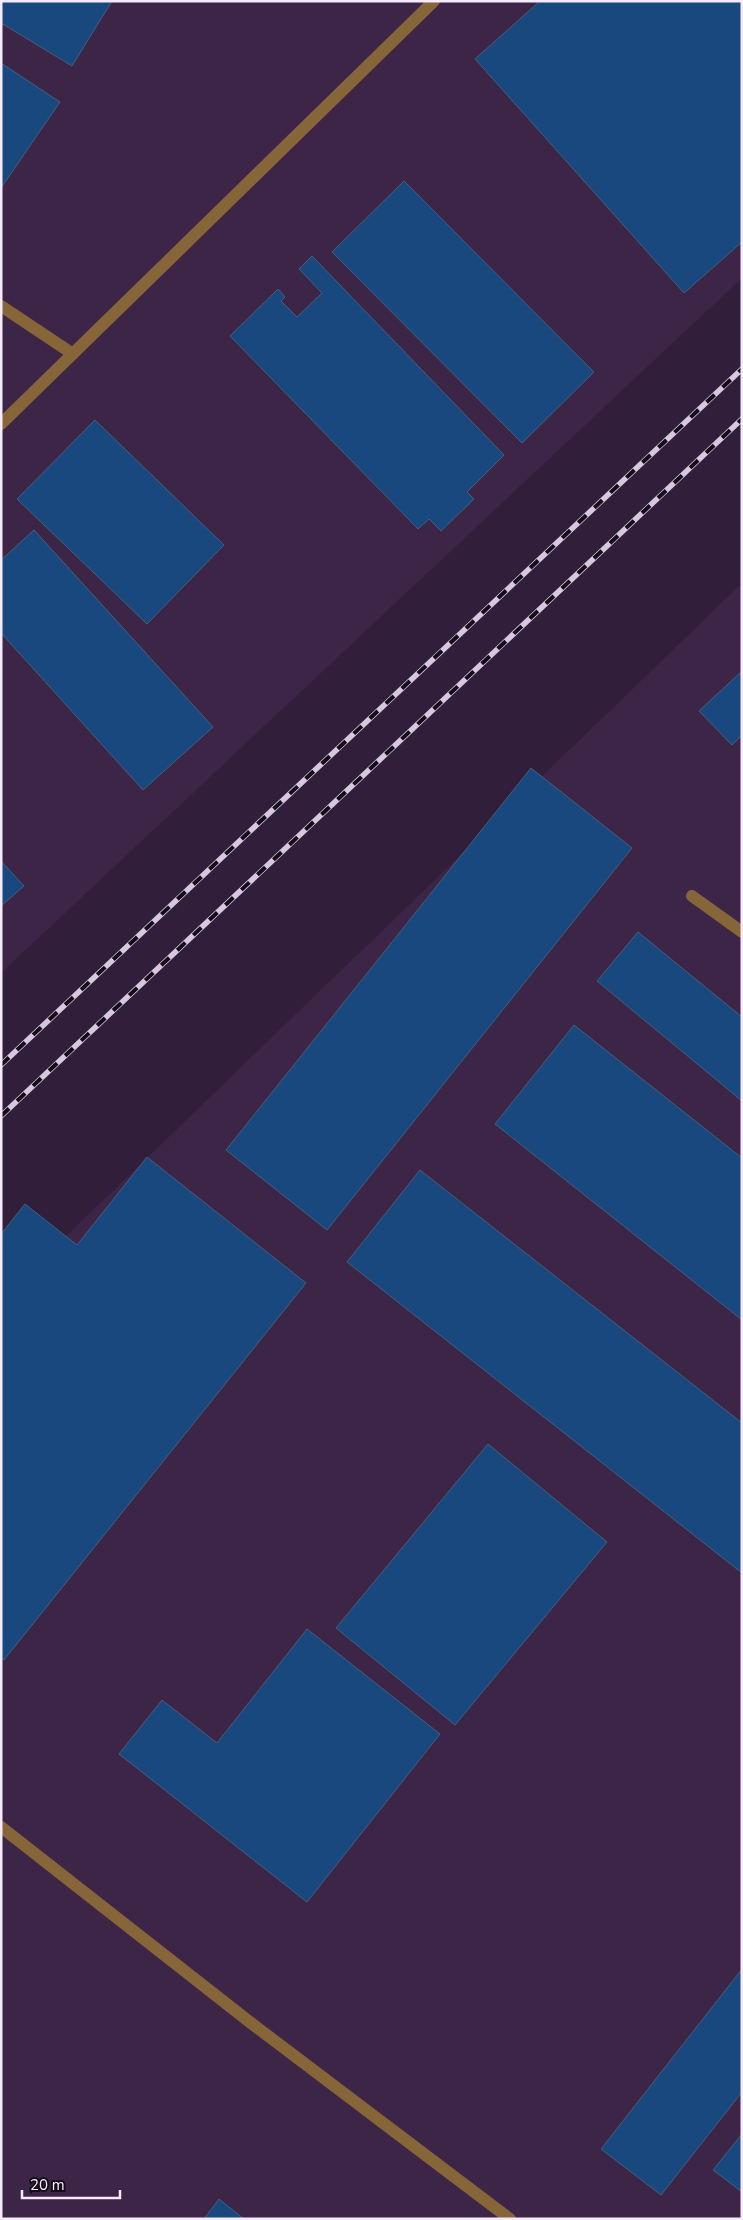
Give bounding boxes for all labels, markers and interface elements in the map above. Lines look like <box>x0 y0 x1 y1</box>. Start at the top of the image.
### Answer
scale bar <box>22 2168 120 2200</box>
text: 20 m <box>30 2175 65 2195</box>

